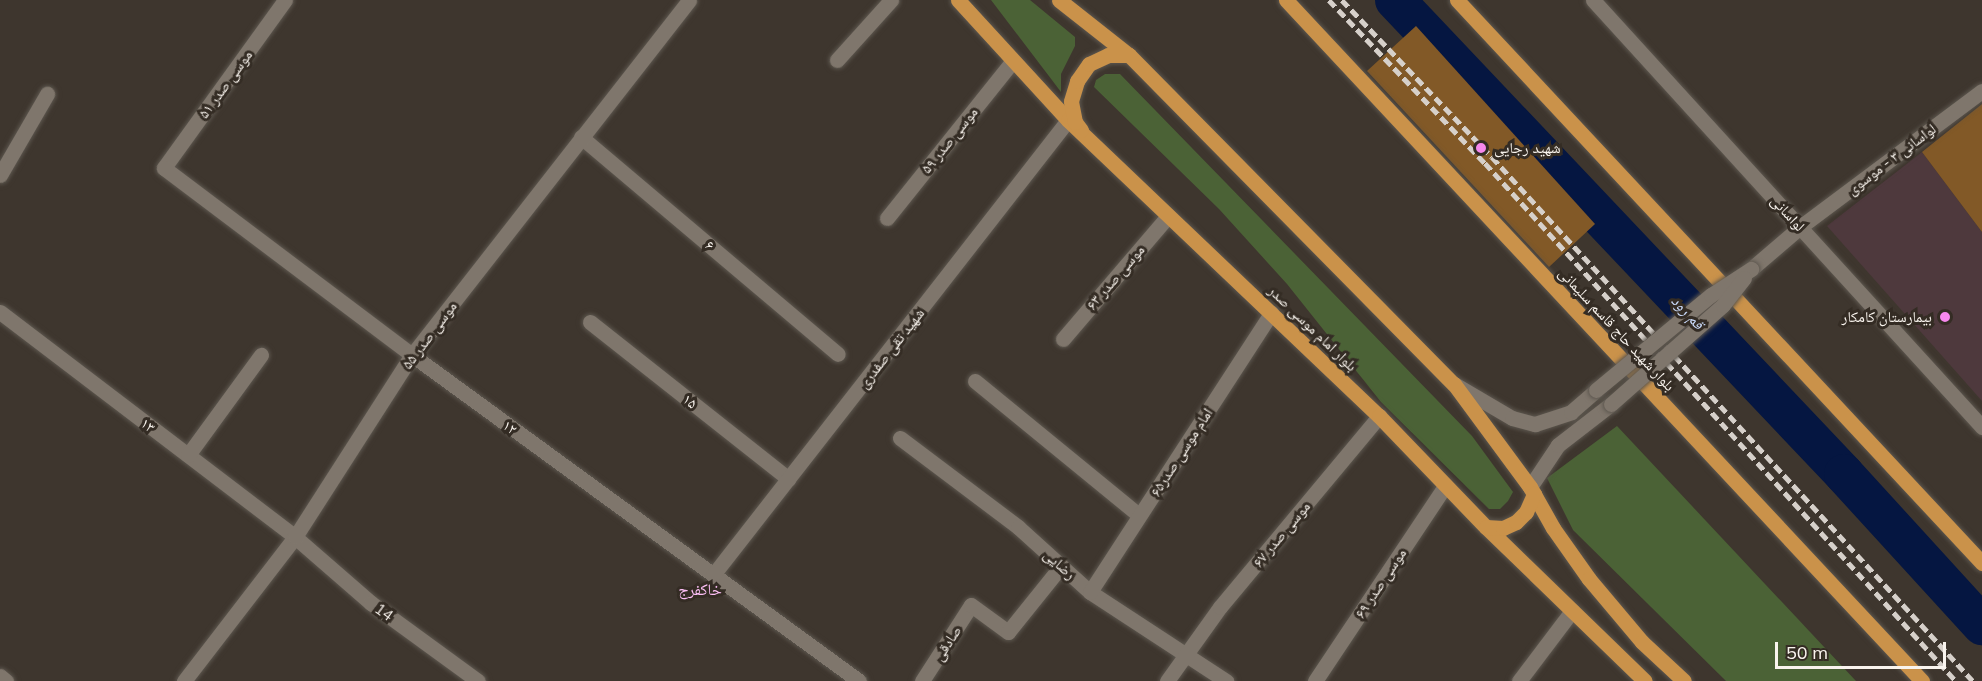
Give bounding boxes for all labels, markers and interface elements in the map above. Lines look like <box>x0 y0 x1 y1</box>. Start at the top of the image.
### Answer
street label: موسی صدر ۵۱ <box>194 46 256 122</box>
street label: موسی صدر ۵۹ <box>917 103 981 177</box>
street label: لواسانی ۳ - موسوی <box>1843 120 1939 198</box>
marker: شهید رجایی <box>1472 139 1490 157</box>
place label: شهید رجایی <box>1494 139 1561 157</box>
street label: لواسانی <box>1767 191 1809 235</box>
street label: ۶ <box>702 236 718 254</box>
street label: موسی صدر ۶۳ <box>1082 241 1148 313</box>
street label: بلوار شهید حاج قاسم سلیمانی <box>1555 264 1679 394</box>
street label: بلوار امام موسی صدر <box>1265 281 1361 375</box>
water label: قم رود <box>1667 291 1709 333</box>
street label: موسی صدر ۵۵ <box>398 298 460 372</box>
street label: شهید تقی صفدری <box>854 304 928 392</box>
place label: بیمارستان کامکار <box>1842 308 1932 326</box>
marker: بیمارستان کامکار <box>1936 308 1954 326</box>
street label: ۱۵ <box>679 390 701 412</box>
street label: امام موسی صدر۶۵ <box>1146 405 1216 499</box>
street label: ۱۳ <box>137 414 159 436</box>
street label: ۱۲ <box>499 416 521 438</box>
street label: موسی صدر ۶۷ <box>1248 498 1314 570</box>
street label: رضایی <box>1040 545 1080 583</box>
street label: موسی صدر ۶۹ <box>1350 545 1410 621</box>
district label: خاکفرج <box>678 579 722 599</box>
street label: 14 <box>371 599 397 625</box>
street label: صادقی <box>929 622 965 664</box>
scale bar <box>1778 630 1949 668</box>
text: 50 m <box>1786 641 1828 664</box>

